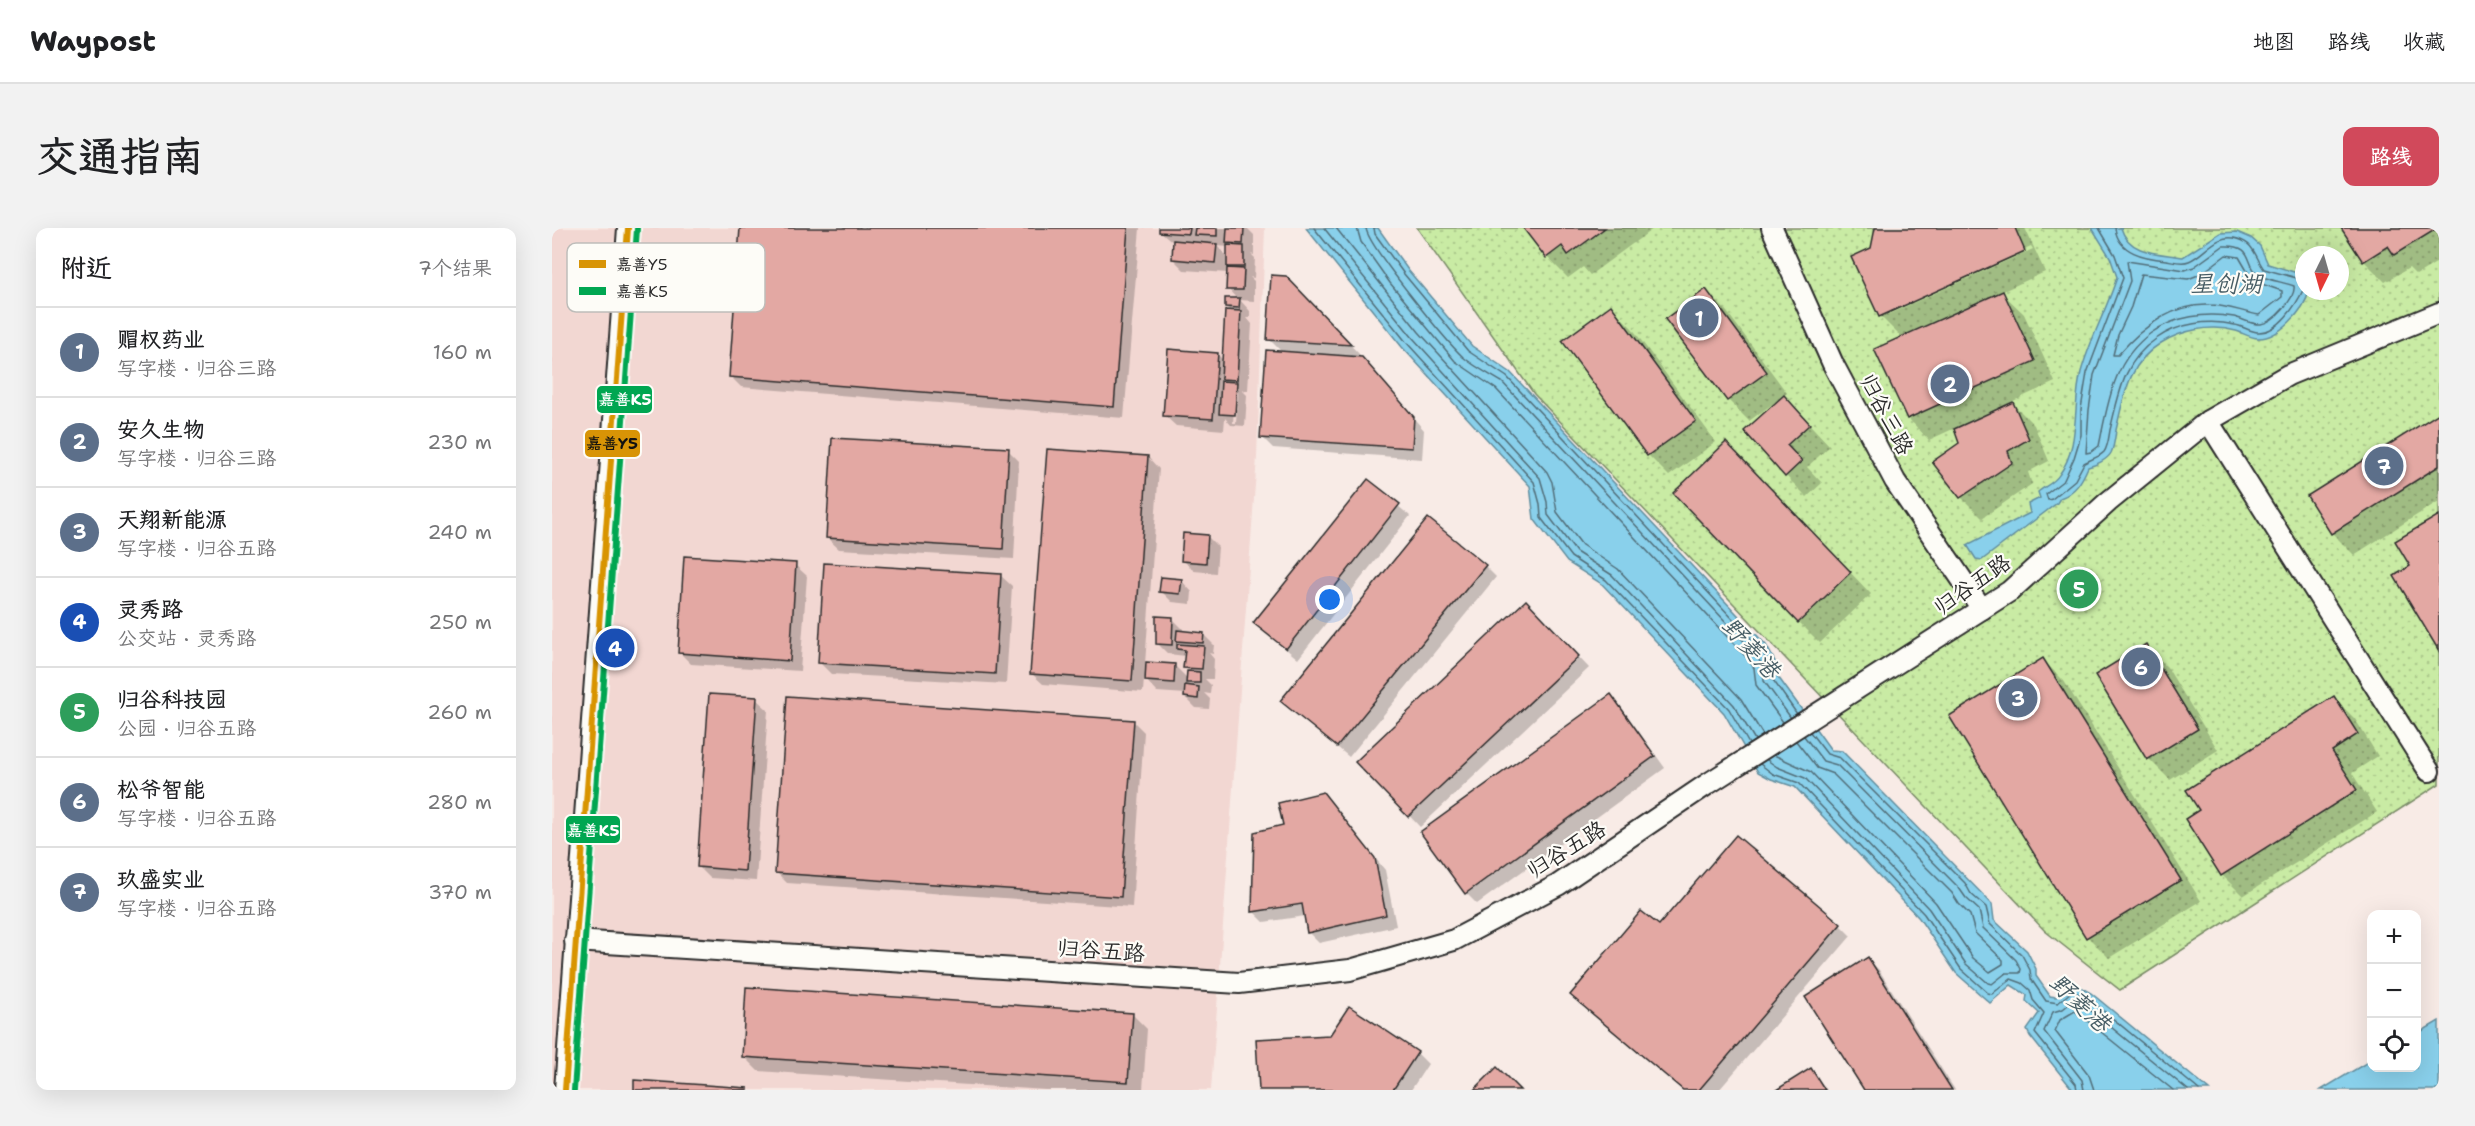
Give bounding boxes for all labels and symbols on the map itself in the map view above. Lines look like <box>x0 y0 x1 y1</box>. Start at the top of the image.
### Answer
legend <box>567 243 765 312</box>
north arrow <box>2295 246 2349 300</box>
text: 嘉善Y5 <box>616 254 667 275</box>
water label: 星创湖 <box>2190 268 2265 300</box>
text: 嘉善K5 <box>616 281 668 302</box>
pin: 1 <box>1680 296 1718 340</box>
pin: 2 <box>1930 362 1970 406</box>
street label: 归谷三路 <box>1853 369 1920 460</box>
line badge: 嘉善K5 <box>596 385 653 414</box>
text: 嘉善K5 <box>599 389 651 410</box>
line badge: 嘉善Y5 <box>584 429 641 458</box>
text: 嘉善Y5 <box>586 433 638 454</box>
pin: 7 <box>2364 444 2404 488</box>
street label: 归谷五路 <box>1928 547 2017 622</box>
pin: 5 <box>2060 566 2098 612</box>
your location <box>1315 585 1344 614</box>
water label: 野菱港 <box>1715 611 1788 687</box>
pin: 4 <box>596 626 634 670</box>
pin: 6 <box>2122 644 2160 690</box>
pin: 3 <box>1998 676 2038 720</box>
street label: 归谷五路 <box>1521 814 1611 885</box>
line badge: 嘉善K5 <box>565 815 621 844</box>
text: 嘉善K5 <box>567 820 619 841</box>
street label: 归谷五路 <box>1056 933 1146 968</box>
water label: 野菱港 <box>2043 967 2119 1041</box>

